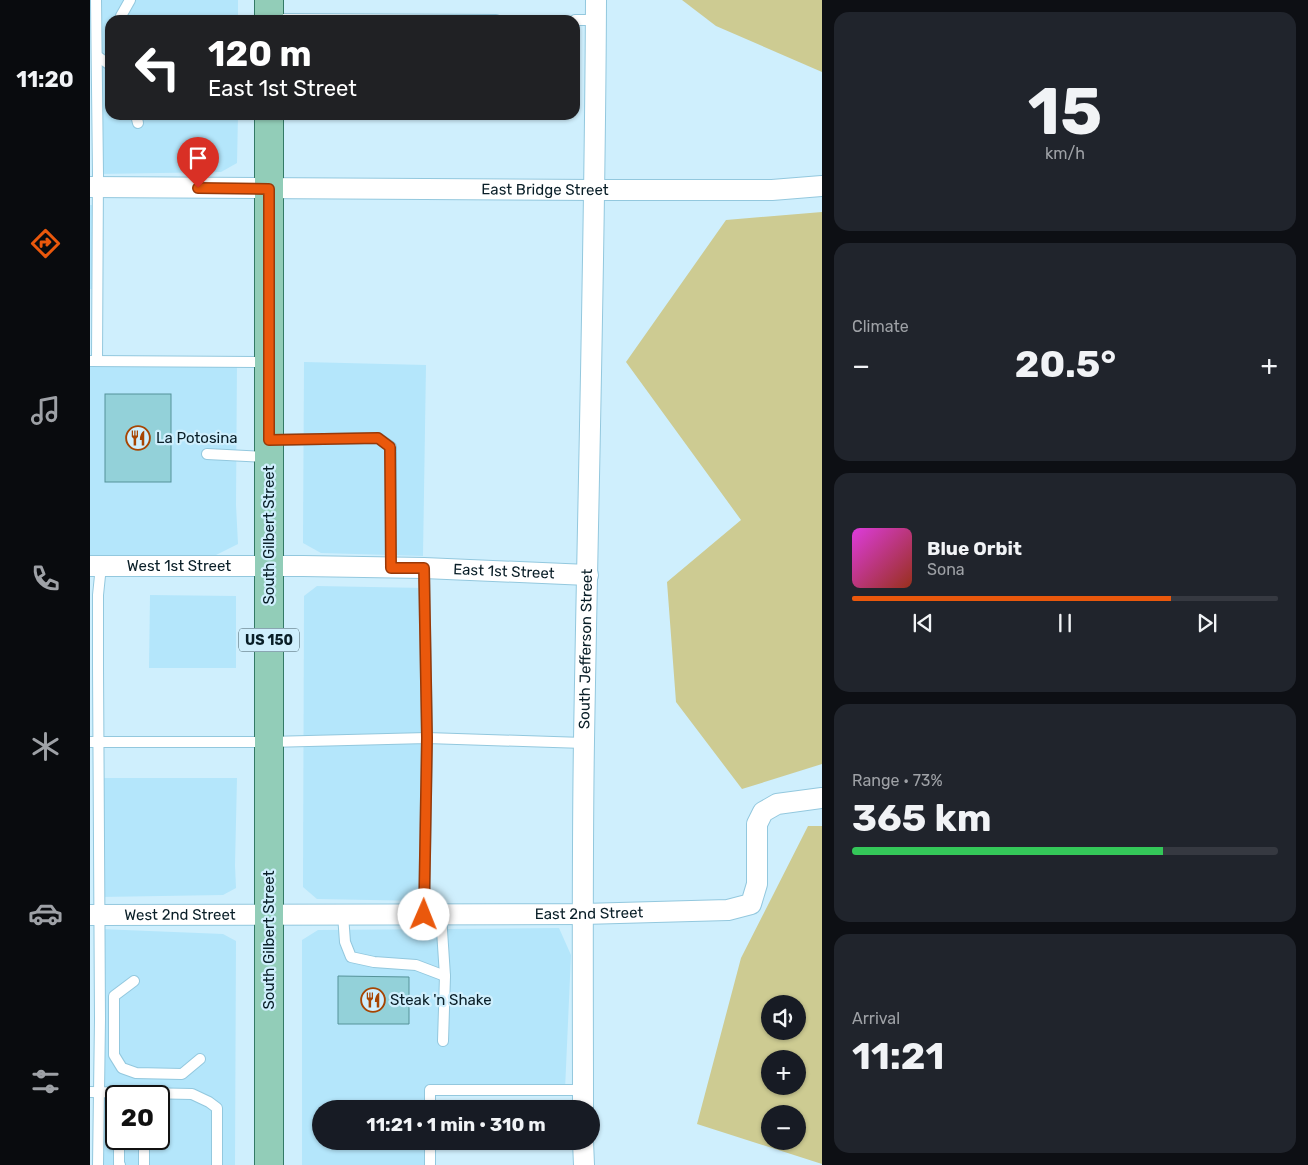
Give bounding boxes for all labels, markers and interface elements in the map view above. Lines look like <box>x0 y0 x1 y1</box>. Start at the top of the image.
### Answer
text: 120 m <box>208 33 311 75</box>
icon: left <box>125 35 190 100</box>
text: 11:20 <box>16 66 74 93</box>
text: 15 <box>1028 73 1102 150</box>
text: East 1st Street <box>208 75 357 102</box>
pin <box>177 137 219 188</box>
icon: arrive <box>184 144 212 172</box>
text: km/h <box>1045 144 1085 163</box>
street label: East Bridge Street <box>481 180 609 199</box>
icon: directions <box>28 226 63 261</box>
text: Climate <box>852 317 909 336</box>
text: 20.5° <box>1015 341 1116 387</box>
text: − <box>852 349 870 382</box>
text: + <box>1261 349 1278 382</box>
icon: music <box>28 393 63 428</box>
restaurant icon: La Potosina <box>125 425 151 451</box>
place label: La Potosina <box>156 429 238 447</box>
street label: South Gilbert Street <box>260 465 278 605</box>
text: Blue Orbit <box>927 537 1022 560</box>
street label: West 1st Street <box>127 557 231 575</box>
street label: East 1st Street <box>453 560 555 583</box>
text: Sona <box>927 560 965 579</box>
icon: phone <box>28 561 63 596</box>
street label: South Jefferson Street <box>575 569 596 729</box>
icon: previous <box>909 609 937 637</box>
icon: pause <box>1051 609 1079 637</box>
icon: next <box>1193 609 1221 637</box>
road number: US 150 <box>239 628 299 652</box>
icon: climate <box>28 729 63 764</box>
text: Range · 73% <box>852 771 943 790</box>
text: 365 km <box>852 795 991 841</box>
street label: South Gilbert Street <box>260 870 278 1010</box>
position arrow <box>397 888 449 940</box>
icon: car <box>28 896 63 931</box>
street label: East 2nd Street <box>535 903 644 923</box>
street label: West 2nd Street <box>124 906 236 924</box>
restaurant icon: Steak 'n Shake <box>360 987 386 1013</box>
place label: Steak 'n Shake <box>390 991 492 1009</box>
map controls <box>761 995 806 1150</box>
button: sound <box>761 995 806 1040</box>
text: Arrival <box>852 1009 900 1028</box>
text: 11:21 <box>852 1033 944 1079</box>
button: + <box>761 1050 806 1095</box>
icon: filters <box>28 1064 63 1099</box>
speed limit sign: 20 <box>105 1085 170 1150</box>
button: − <box>761 1105 806 1150</box>
text: 11:21 · 1 min · 310 m <box>366 1113 546 1136</box>

